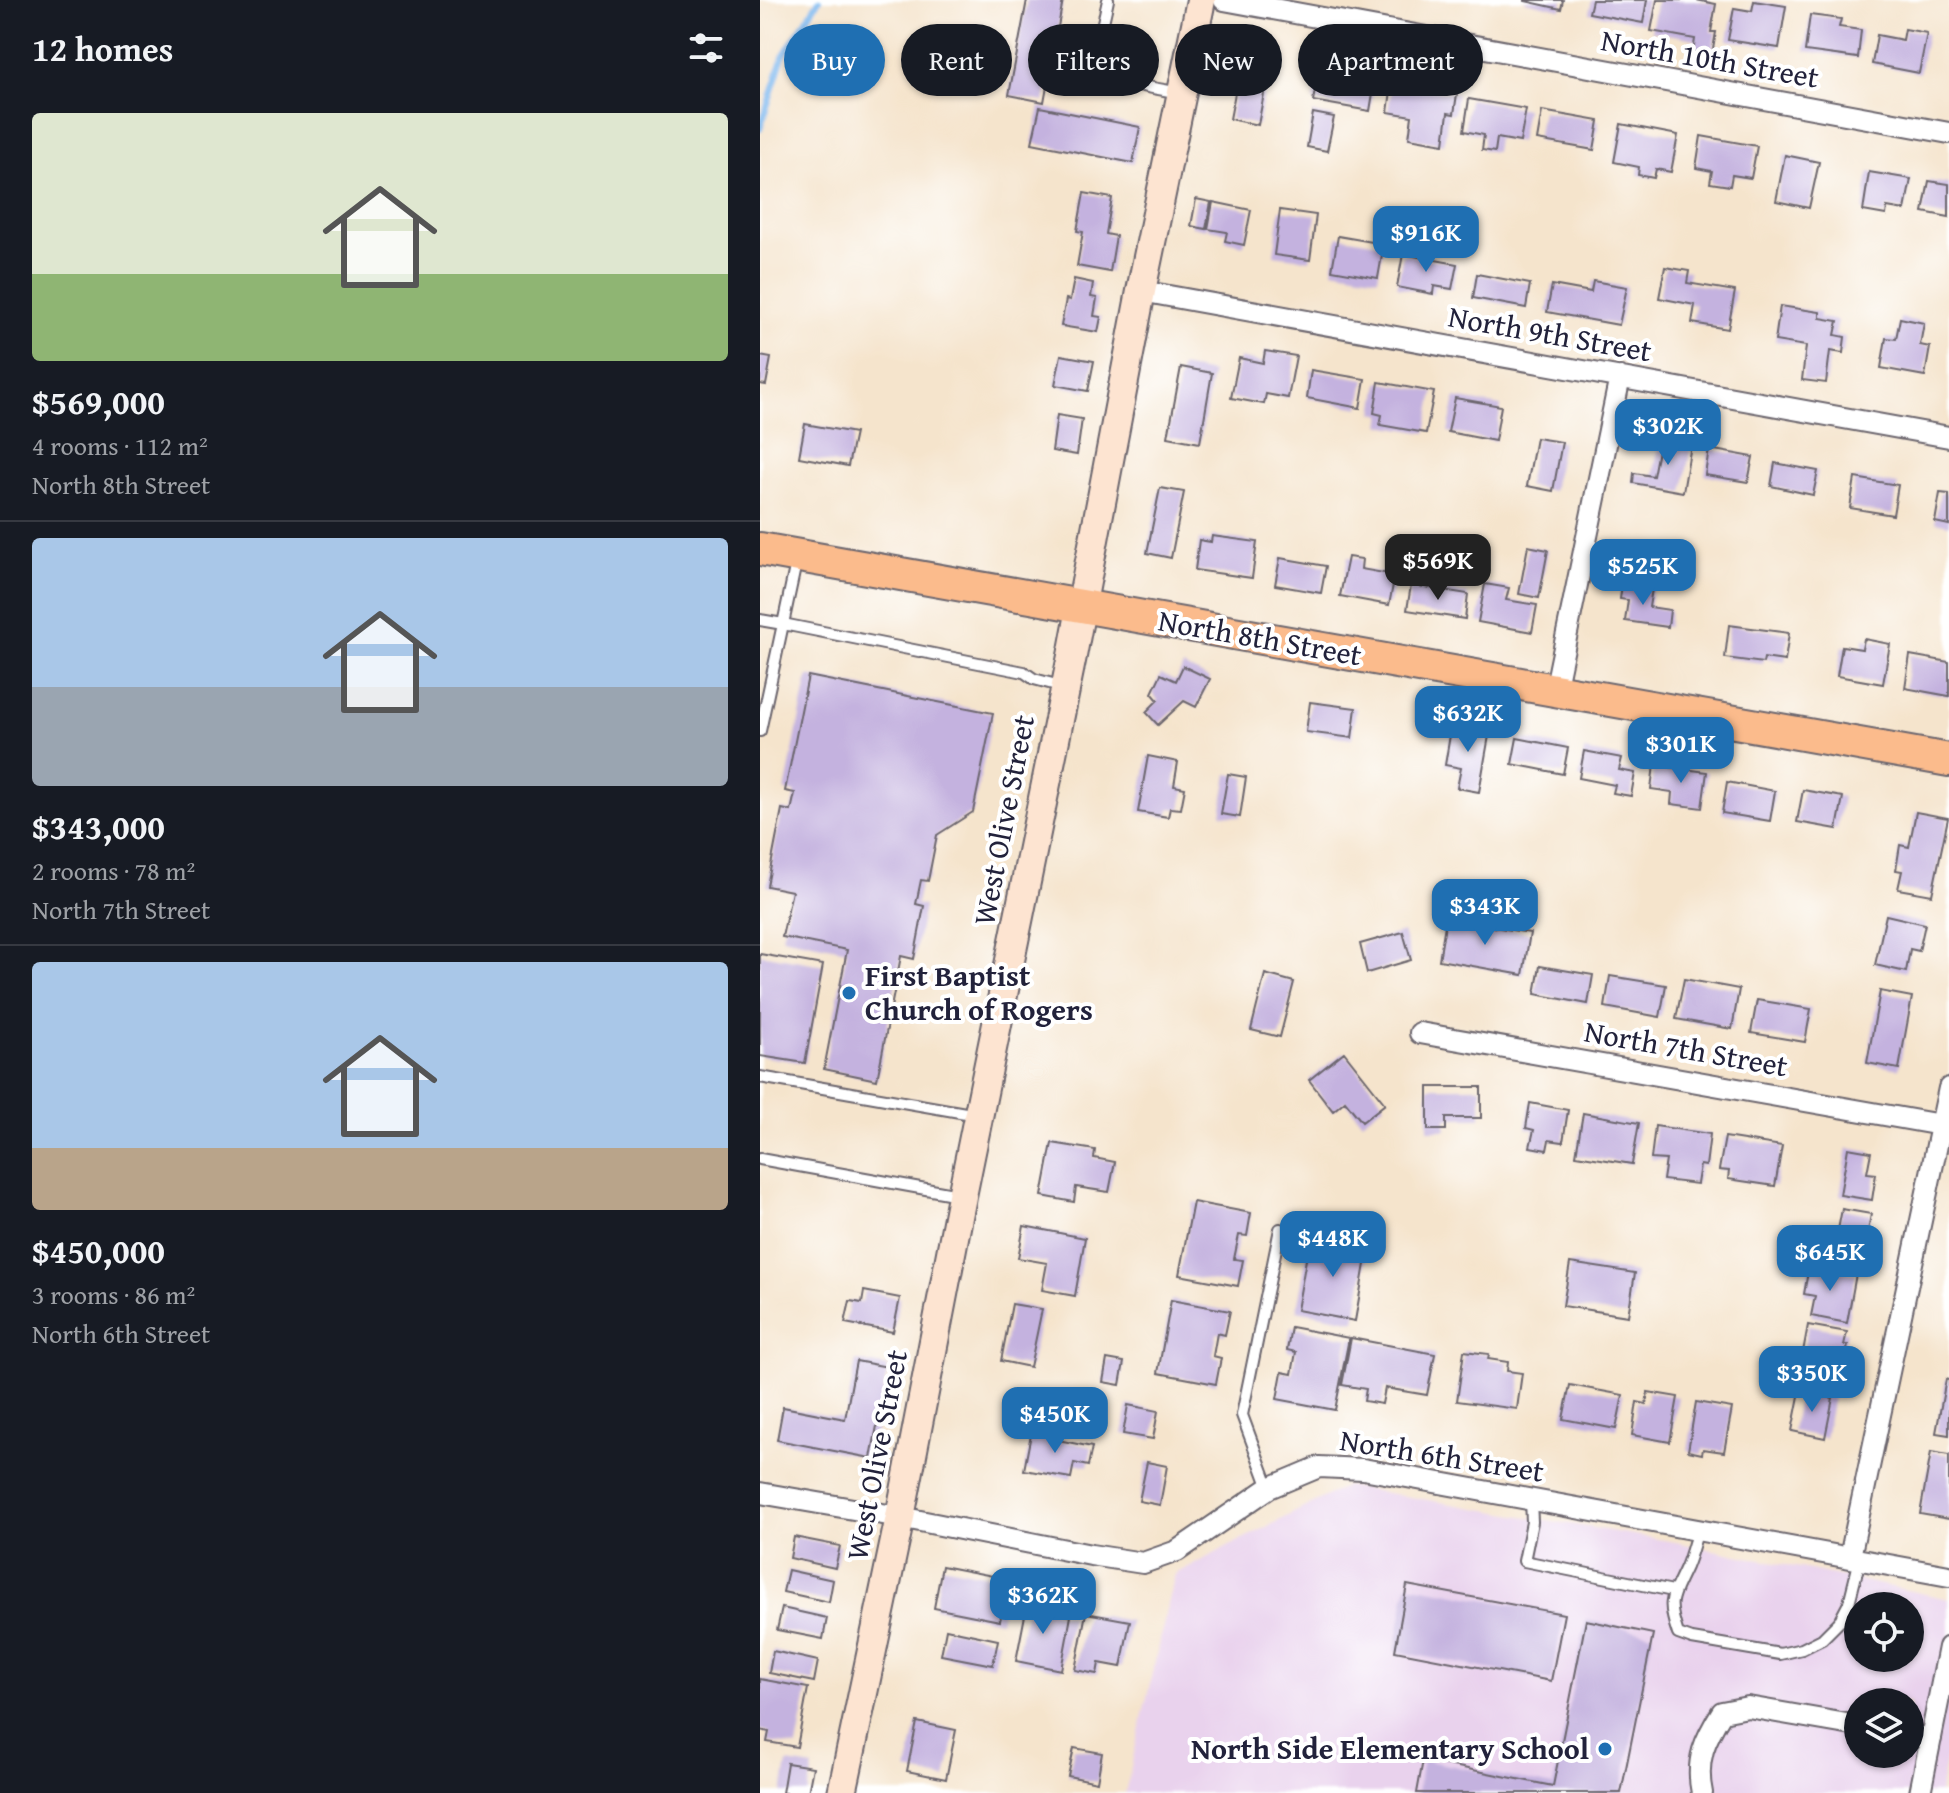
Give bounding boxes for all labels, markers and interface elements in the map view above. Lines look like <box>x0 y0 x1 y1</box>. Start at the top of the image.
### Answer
street label: North 10th Street <box>1598 17 1823 99</box>
text: 12 homes <box>32 24 173 73</box>
chip: Buy <box>784 24 885 96</box>
chip: Rent <box>901 24 1012 96</box>
chip: Filters <box>1028 24 1159 96</box>
chip: New <box>1175 24 1282 96</box>
chip: Apartment <box>1298 24 1483 96</box>
icon: filters <box>684 26 728 70</box>
icon: home <box>308 165 452 309</box>
pin: $916K <box>1370 206 1482 274</box>
text: $916K <box>1391 212 1461 251</box>
street label: North 9th Street <box>1445 293 1656 373</box>
text: $569,000 <box>32 377 165 426</box>
pin: $302K <box>1612 399 1724 467</box>
text: $302K <box>1633 405 1703 444</box>
text: 4 rooms · 112 m² <box>32 426 208 465</box>
text: North 8th Street <box>32 465 210 504</box>
pin: $569K <box>1382 534 1494 602</box>
pin: $525K <box>1587 539 1699 607</box>
text: $569K <box>1403 540 1473 579</box>
text: $525K <box>1608 545 1678 584</box>
icon: home <box>308 590 452 734</box>
street label: North 8th Street <box>1155 597 1366 677</box>
pin: $632K <box>1412 686 1524 754</box>
text: $632K <box>1433 692 1503 731</box>
street label: West Olive Street <box>961 710 1045 929</box>
pin: $301K <box>1625 717 1737 785</box>
text: $301K <box>1646 723 1716 762</box>
text: $343,000 <box>32 802 165 851</box>
text: 2 rooms · 78 m² <box>32 851 195 890</box>
pin: $343K <box>1429 879 1541 947</box>
text: $343K <box>1450 885 1520 924</box>
text: North 7th Street <box>32 890 210 929</box>
place label: First Baptist Church of Rogers <box>865 953 1093 1031</box>
marker: First Baptist Church of Rogers <box>840 984 858 1002</box>
street label: North 7th Street <box>1581 1008 1792 1088</box>
icon: home <box>308 1014 452 1158</box>
pin: $448K <box>1277 1211 1389 1279</box>
text: $448K <box>1298 1217 1368 1256</box>
pin: $645K <box>1774 1225 1886 1293</box>
text: $450,000 <box>32 1226 165 1275</box>
text: $645K <box>1795 1231 1865 1270</box>
text: 3 rooms · 86 m² <box>32 1275 195 1314</box>
text: North 6th Street <box>32 1314 210 1353</box>
street label: West Olive Street <box>834 1345 918 1564</box>
pin: $350K <box>1756 1346 1868 1414</box>
text: $350K <box>1777 1352 1847 1391</box>
pin: $450K <box>999 1387 1111 1455</box>
text: $450K <box>1020 1393 1090 1432</box>
street label: North 6th Street <box>1337 1417 1548 1493</box>
pin: $362K <box>987 1568 1099 1636</box>
text: $362K <box>1008 1574 1078 1613</box>
map controls <box>1844 1592 1924 1768</box>
button: locate <box>1844 1592 1924 1672</box>
button: layers <box>1844 1688 1924 1768</box>
place label: North Side Elementary School <box>1191 1726 1589 1770</box>
marker: North Side Elementary School <box>1596 1740 1614 1758</box>

